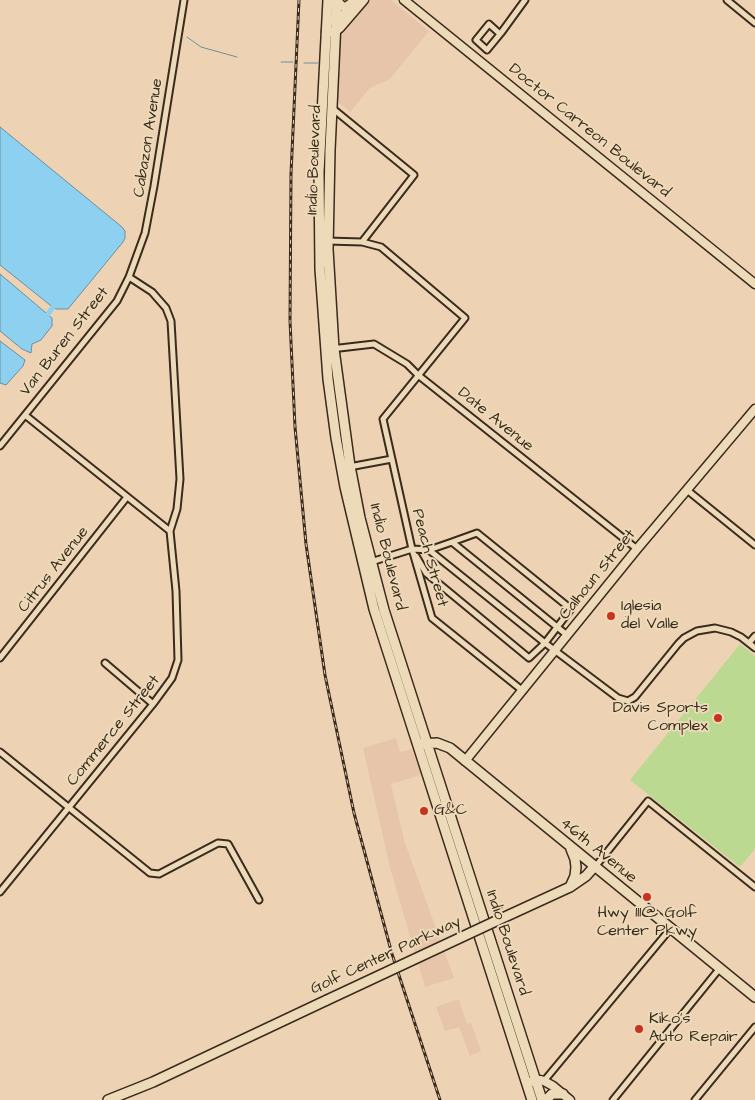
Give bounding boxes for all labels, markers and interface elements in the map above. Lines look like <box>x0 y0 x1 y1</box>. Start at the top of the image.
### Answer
street label: Doctor Carreon Boulevard <box>504 60 674 202</box>
street label: Cabazon Avenue <box>130 77 168 199</box>
street label: Indio Boulevard <box>303 105 327 215</box>
street label: Van Buren Street <box>16 284 114 400</box>
street label: Date Avenue <box>453 384 537 456</box>
street label: Indio Boulevard <box>364 502 410 612</box>
street label: Peach Street <box>407 507 451 609</box>
street label: Citrus Avenue <box>15 523 93 617</box>
street label: Calhoun Street <box>556 526 640 624</box>
place label: Iglesia del Valle <box>621 597 679 635</box>
marker: Iglesia del Valle <box>605 610 617 622</box>
street label: Commerce Street <box>63 672 165 790</box>
place label: Davis Sports Complex <box>613 699 708 737</box>
marker: Davis Sports Complex <box>712 712 724 724</box>
place label: G&C <box>434 801 467 821</box>
marker: G&C <box>418 805 430 817</box>
street label: 46th Avenue <box>556 814 640 888</box>
street label: Indio Boulevard <box>481 888 533 998</box>
marker: Hwy 111@ Golf Center Pkwy <box>641 891 653 903</box>
place label: Hwy 111@ Golf Center Pkwy <box>597 904 697 942</box>
street label: Golf Center Parkway <box>308 913 464 999</box>
place label: Kiko's Auto Repair <box>649 1010 738 1048</box>
marker: Kiko's Auto Repair <box>633 1023 645 1035</box>

